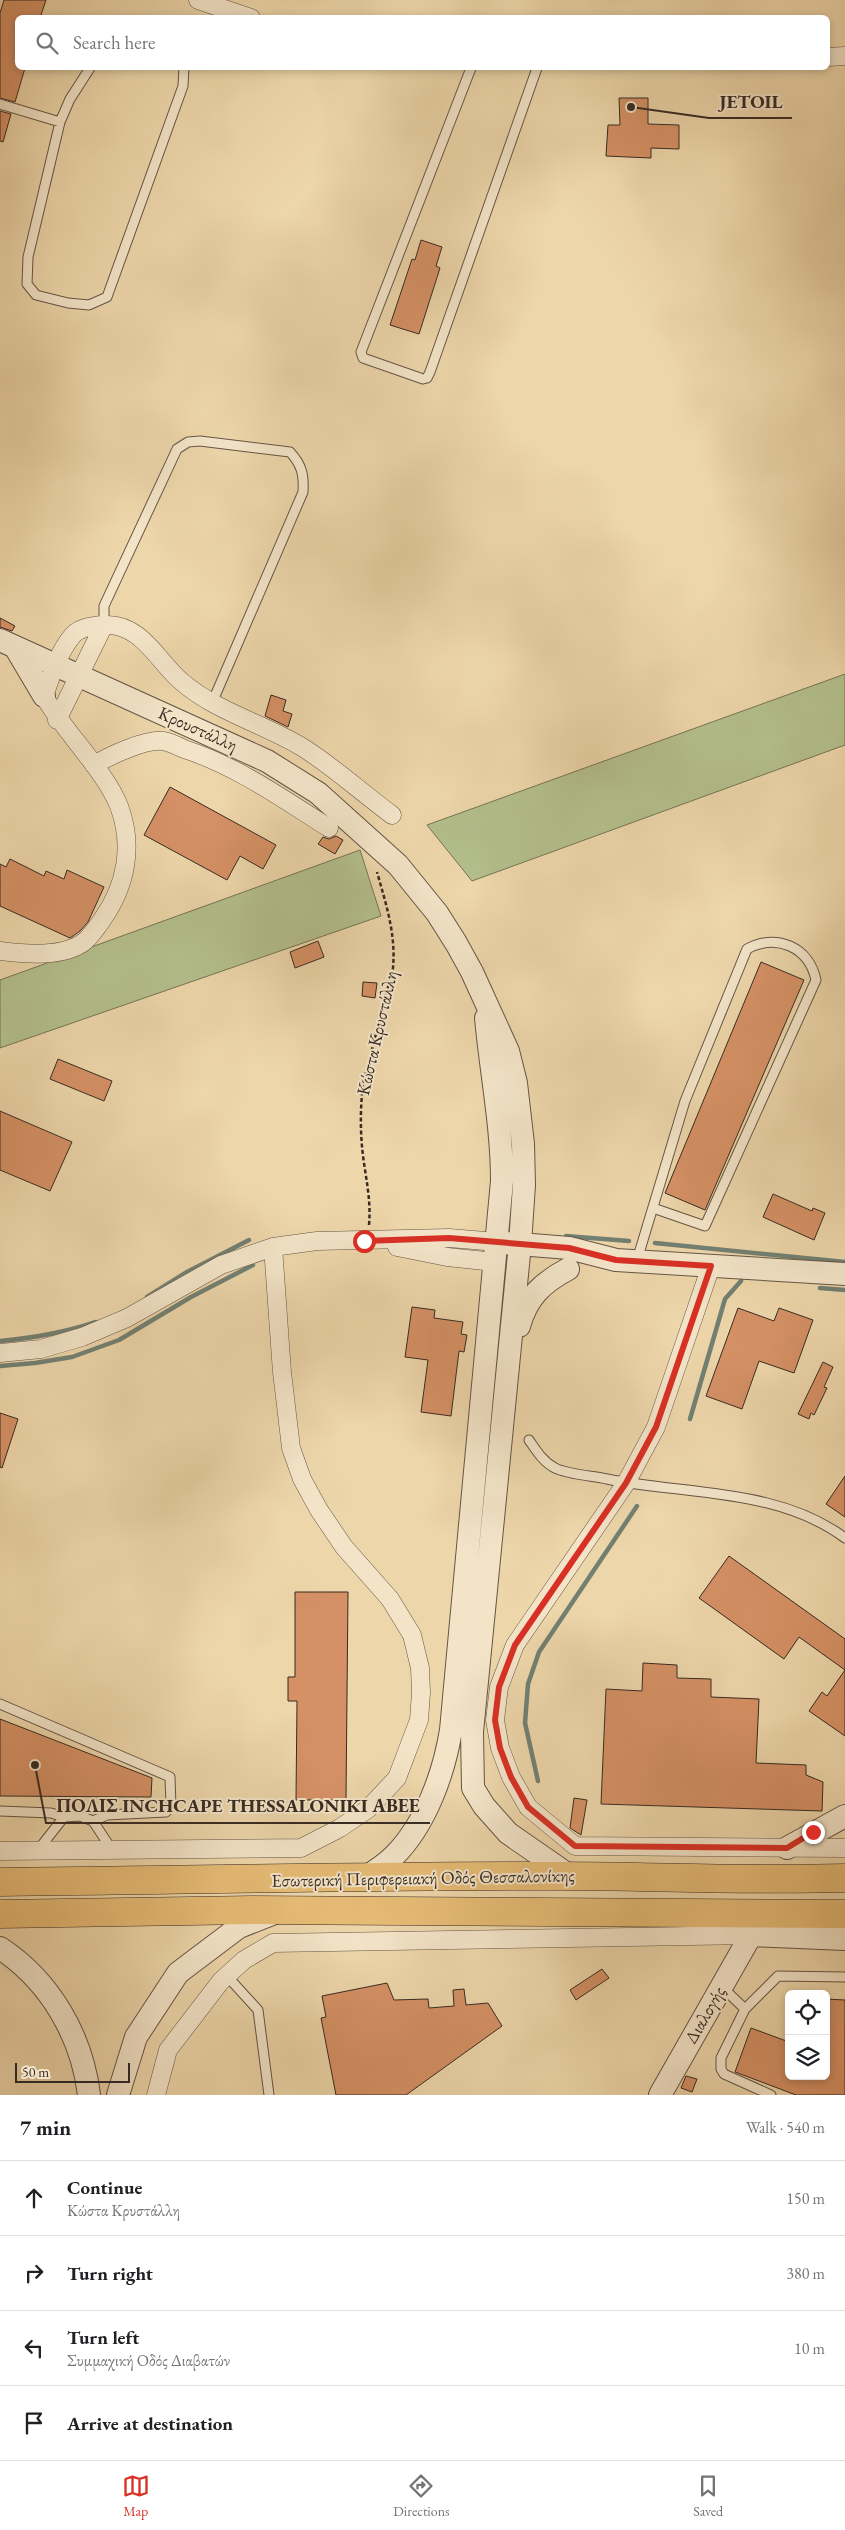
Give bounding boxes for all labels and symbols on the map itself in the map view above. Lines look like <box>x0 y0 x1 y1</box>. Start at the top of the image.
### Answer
callout: JETOIL <box>709 84 792 118</box>
text: JETOIL <box>717 89 783 114</box>
street label: Κρουστάλλη <box>155 701 241 756</box>
street label: Κώστα Κρυστάλλη <box>351 968 402 1097</box>
route start <box>353 1230 376 1253</box>
callout: ΠΟΛΙΣ INCHCAPE THESSALONIKI ΑΒΕΕ <box>46 1789 430 1823</box>
text: ΠΟΛΙΣ INCHCAPE THESSALONIKI ΑΒΕΕ <box>56 1793 420 1818</box>
route end <box>802 1821 825 1844</box>
street label: Εσωτερική Περιφερειακή Οδός Θεσσαλονίκης <box>271 1863 575 1892</box>
street label: Διαλογής <box>679 1982 730 2048</box>
scale bar <box>15 2060 130 2083</box>

